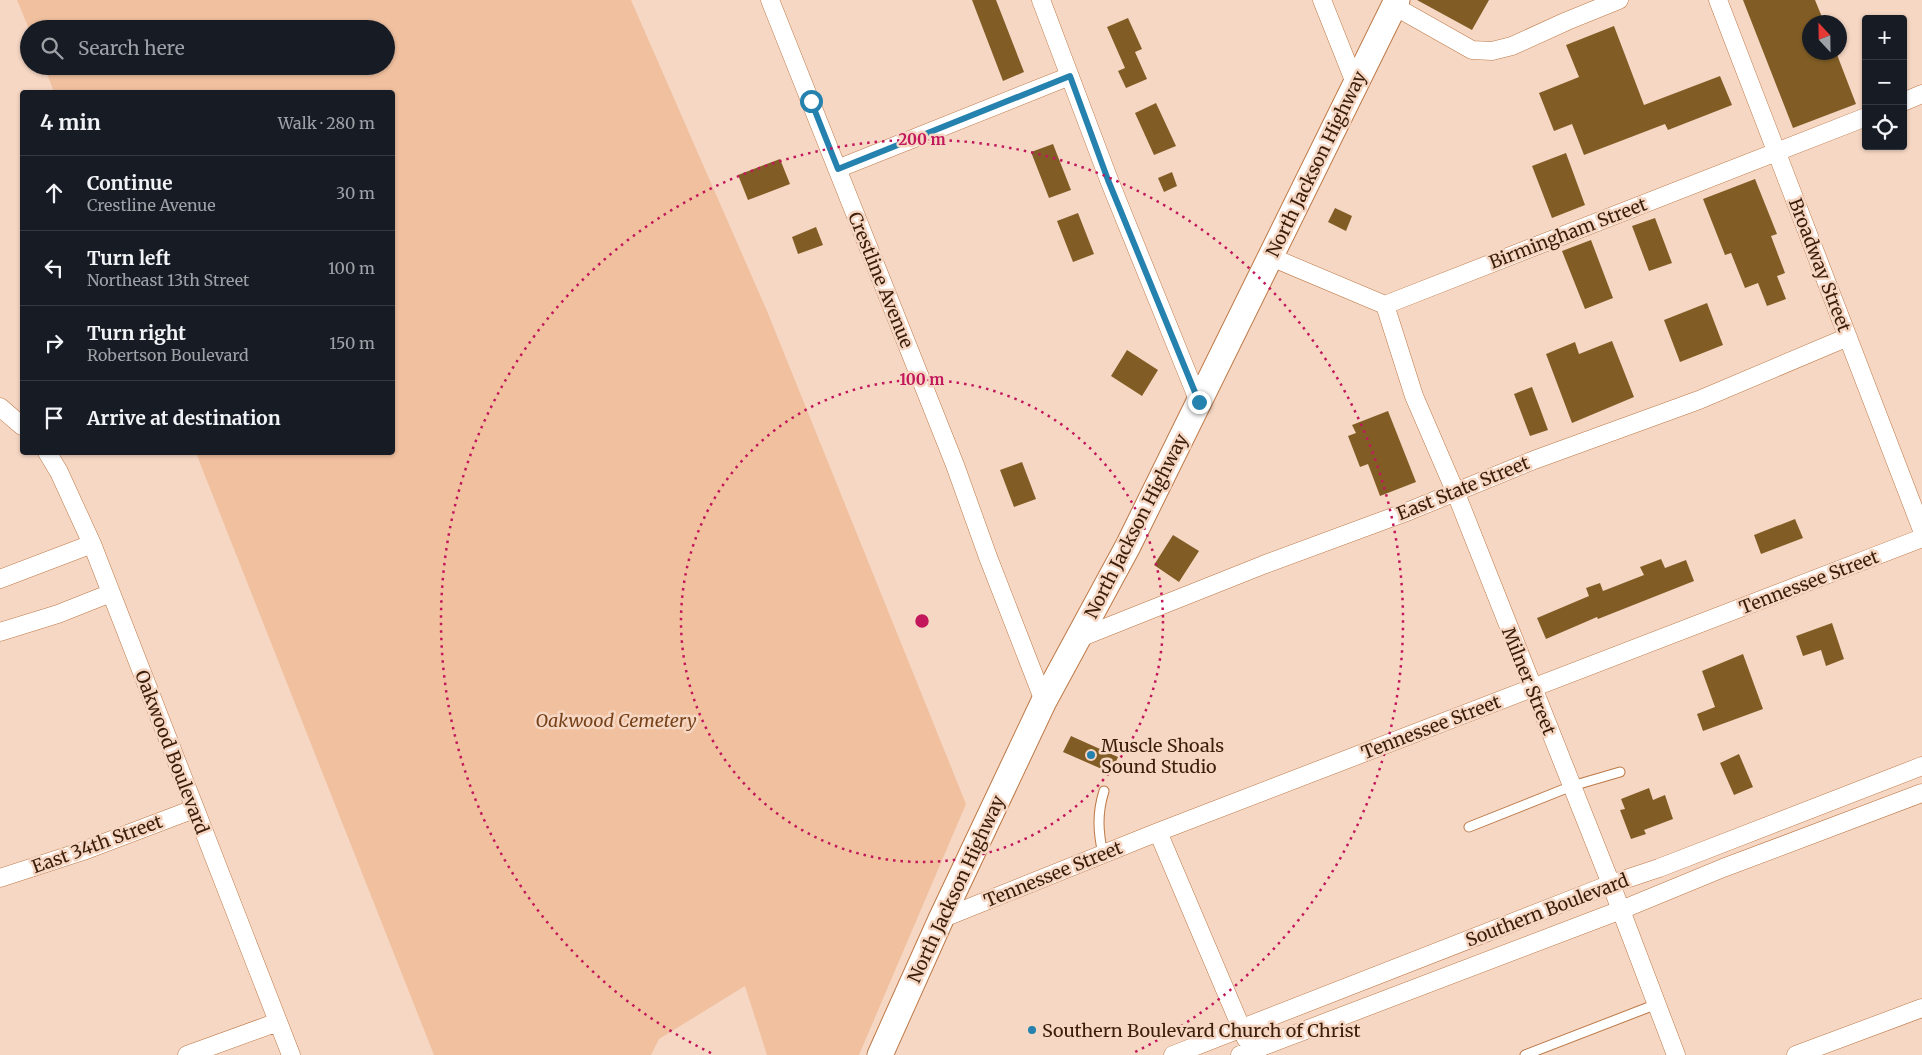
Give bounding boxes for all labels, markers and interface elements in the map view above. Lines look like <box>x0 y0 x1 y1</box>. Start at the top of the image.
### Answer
north arrow <box>1802 15 1847 60</box>
map controls <box>1862 15 1907 150</box>
button: + <box>1862 15 1907 60</box>
search box <box>20 20 395 75</box>
icon: search <box>38 34 66 62</box>
text: Search here <box>78 36 185 60</box>
button: − <box>1862 60 1907 105</box>
street label: North Jackson Highway <box>1261 67 1371 261</box>
route start <box>800 90 823 113</box>
button: locate <box>1862 105 1907 150</box>
text: 4 min <box>40 109 101 136</box>
text: Walk · 280 m <box>278 113 375 133</box>
text: 200 m <box>898 130 946 149</box>
text: Continue <box>87 171 173 195</box>
icon: ahead <box>40 179 68 207</box>
text: 30 m <box>336 183 375 203</box>
street label: Birmingham Street <box>1486 192 1650 274</box>
text: Crestline Avenue <box>87 195 216 215</box>
street label: Broadway Street <box>1784 195 1856 335</box>
street label: Crestline Avenue <box>843 209 919 351</box>
text: Turn left <box>87 246 171 270</box>
icon: left <box>40 254 68 282</box>
text: 100 m <box>328 258 375 278</box>
text: Northeast 13th Street <box>87 270 249 290</box>
text: Turn right <box>87 321 186 345</box>
icon: right <box>40 329 68 357</box>
text: 150 m <box>329 333 375 353</box>
text: Robertson Boulevard <box>87 345 249 365</box>
text: 100 m <box>900 370 944 389</box>
route end <box>1188 391 1211 414</box>
icon: arrive <box>40 404 68 432</box>
text: Arrive at destination <box>87 406 281 430</box>
street label: North Jackson Highway <box>1079 429 1193 622</box>
street label: East State Street <box>1393 451 1533 525</box>
street label: Tennessee Street <box>1736 545 1882 619</box>
centre of rings <box>913 612 931 630</box>
street label: Milner Street <box>1497 624 1561 738</box>
street label: Oakwood Boulevard <box>130 667 214 837</box>
street label: Tennessee Street <box>1358 690 1504 764</box>
park label: Oakwood Cemetery <box>535 709 697 732</box>
place label: Muscle Shoals Sound Studio <box>1101 734 1224 778</box>
marker: Muscle Shoals Sound Studio <box>1085 749 1097 761</box>
street label: North Jackson Highway <box>902 791 1010 986</box>
street label: East 34th Street <box>29 810 165 878</box>
street label: Tennessee Street <box>980 836 1126 912</box>
street label: Southern Boulevard <box>1462 868 1632 952</box>
place label: Southern Boulevard Church of Christ <box>1042 1019 1361 1042</box>
marker: Southern Boulevard Church of Christ <box>1026 1024 1038 1036</box>

